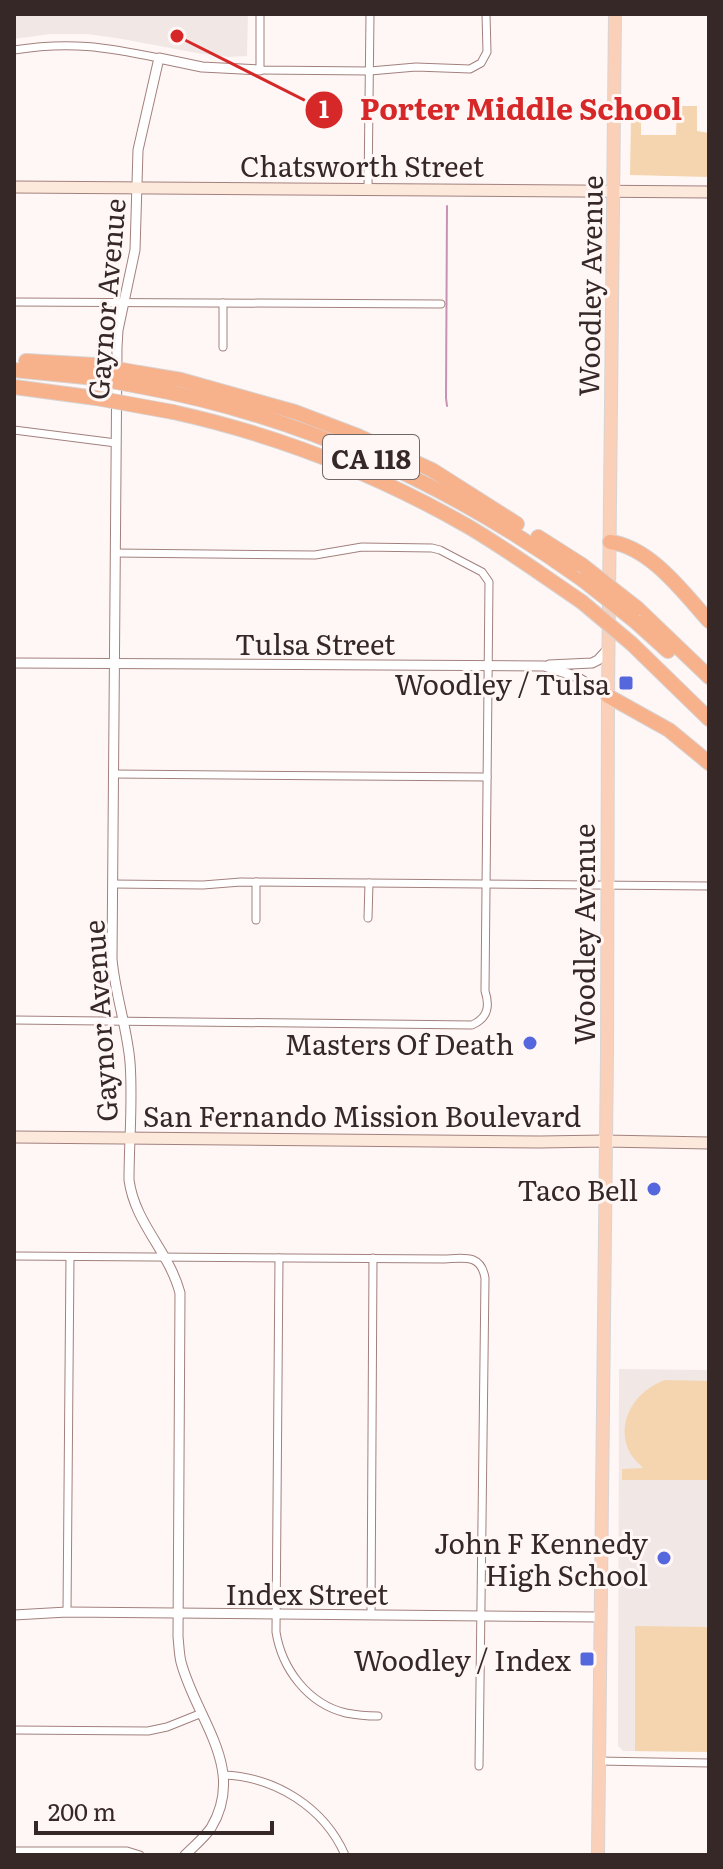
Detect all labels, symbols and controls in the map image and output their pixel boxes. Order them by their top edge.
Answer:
callout: Porter Middle School [304,83,698,137]
text: Porter Middle School [360,85,682,129]
text: 1 [319,90,329,125]
street label: Chatsworth Street [240,144,485,186]
street label: Woodley Avenue [566,175,612,397]
street label: Gaynor Avenue [75,196,135,402]
road number: CA 118 [323,435,419,479]
street label: Tulsa Street [235,622,396,664]
place label: Woodley / Tulsa [394,662,610,704]
marker: Woodley / Tulsa [617,674,635,692]
street label: Woodley Avenue [562,823,604,1045]
street label: Gaynor Avenue [71,919,127,1123]
place label: Masters Of Death [285,1022,514,1064]
marker: Masters Of Death [521,1034,539,1052]
street label: San Fernando Mission Boulevard [143,1094,581,1136]
place label: Taco Bell [517,1168,638,1210]
marker: Taco Bell [645,1180,663,1198]
place label: John F Kennedy High School [434,1521,649,1595]
marker: John F Kennedy High School [655,1549,673,1567]
street label: Index Street [226,1572,389,1614]
place label: Woodley / Index [353,1638,571,1680]
marker: Woodley / Index [578,1650,596,1668]
scale bar [36,1785,272,1835]
text: 200 m [48,1793,116,1828]

